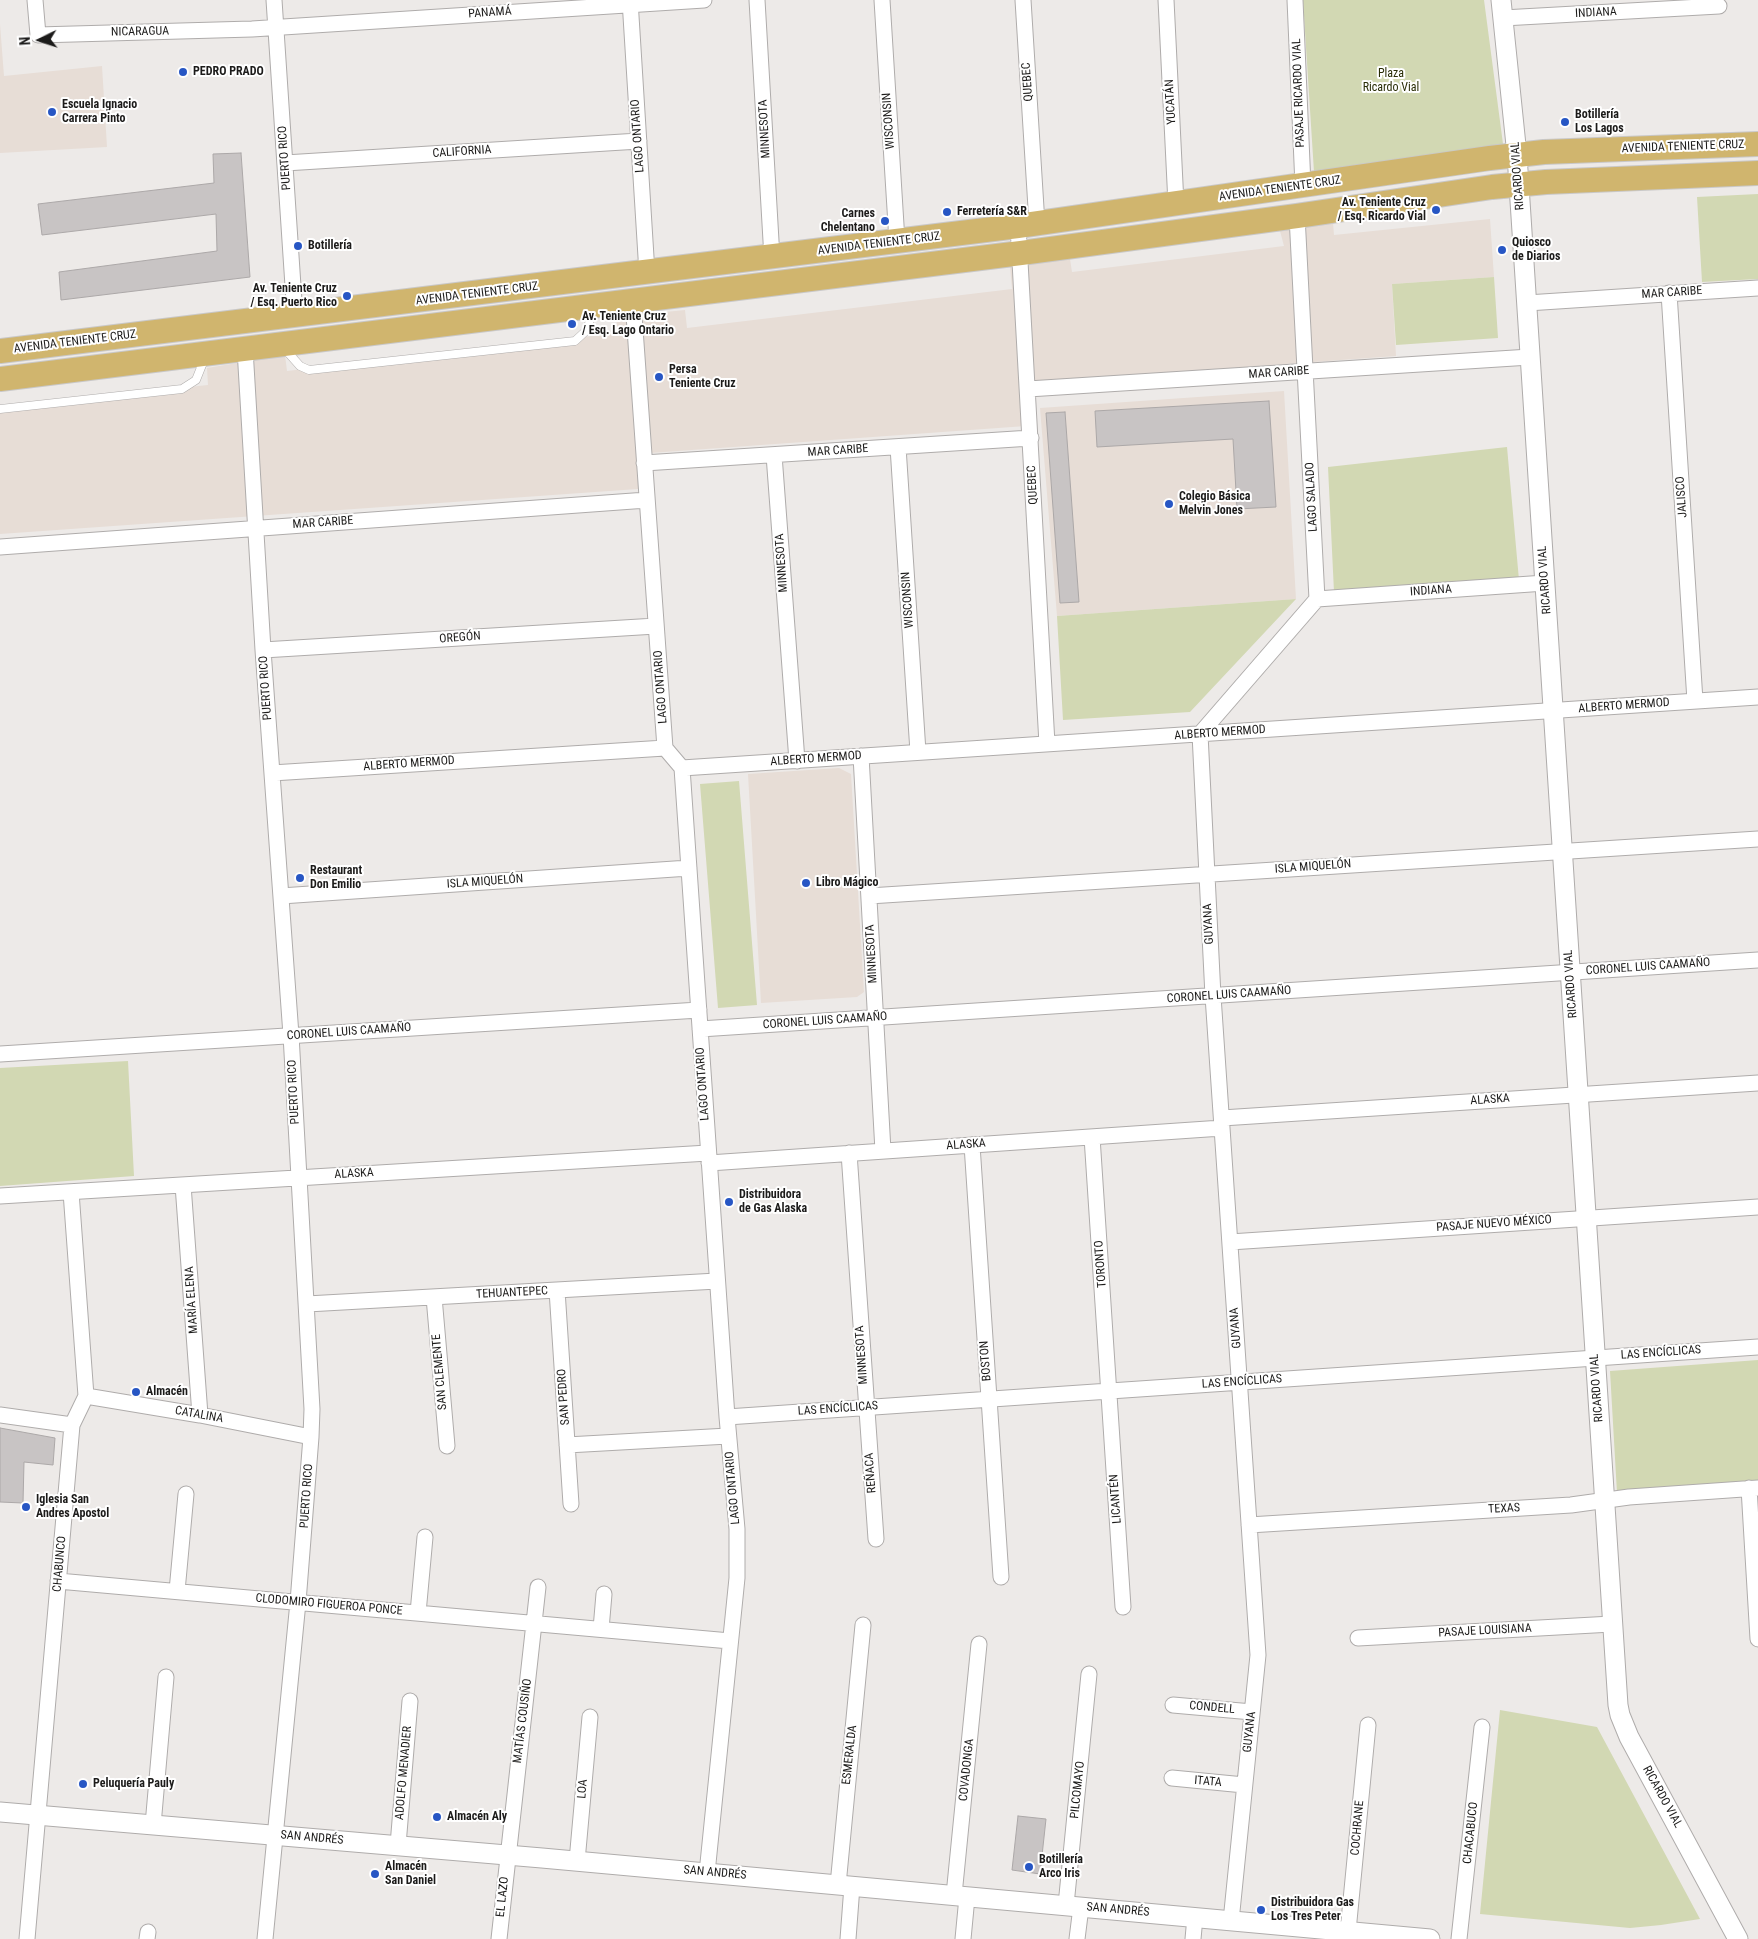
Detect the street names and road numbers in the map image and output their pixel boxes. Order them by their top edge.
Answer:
street label: PANAMÁ [468,4,512,22]
street label: INDIANA [1575,5,1617,21]
street label: NICARAGUA [111,24,169,40]
street label: PASAJE RICARDO VIAL [1290,38,1308,148]
street label: QUEBEC [1019,62,1037,102]
street label: YUCATÁN [1163,79,1179,125]
street label: WISCONSIN [880,92,898,150]
street label: LAGO ONTARIO [628,99,648,173]
street label: MINNESOTA [756,99,774,159]
street label: PUERTO RICO [276,125,294,191]
street label: AVENIDA TENIENTE CRUZ [1621,138,1745,156]
street label: RICARDO VIAL [1508,141,1528,211]
street label: CALIFORNIA [432,143,492,161]
street label: AVENIDA TENIENTE CRUZ [1218,173,1342,205]
street label: AVENIDA TENIENTE CRUZ [817,229,941,259]
street label: AVENIDA TENIENTE CRUZ [415,279,539,309]
street label: MAR CARIBE [1641,284,1703,302]
street label: AVENIDA TENIENTE CRUZ [13,327,137,357]
street label: MAR CARIBE [1248,364,1310,382]
street label: MAR CARIBE [807,442,869,460]
street label: LAGO SALADO [1303,462,1321,532]
street label: QUEBEC [1025,465,1041,505]
street label: JALISCO [1673,476,1691,518]
street label: MAR CARIBE [292,514,354,532]
street label: MINNESOTA [773,533,791,593]
street label: RICARDO VIAL [1535,545,1555,615]
street label: WISCONSIN [899,571,917,629]
street label: INDIANA [1410,582,1452,600]
street label: OREGÓN [439,629,481,647]
street label: LAGO ONTARIO [651,650,671,724]
street label: PUERTO RICO [257,655,275,721]
street label: ALBERTO MERMOD [1578,696,1670,716]
street label: ALBERTO MERMOD [1174,723,1266,743]
street label: ALBERTO MERMOD [770,749,862,769]
street label: ALBERTO MERMOD [363,754,455,774]
street label: ISLA MIQUELÓN [1274,857,1352,877]
street label: ISLA MIQUELÓN [446,872,524,892]
street label: GUYANA [1201,903,1217,945]
street label: MINNESOTA [863,924,881,984]
street label: RICARDO VIAL [1561,949,1581,1019]
street label: CORONEL LUIS CAAMAÑO [1585,955,1711,979]
street label: CORONEL LUIS CAAMAÑO [1166,983,1292,1007]
street label: CORONEL LUIS CAAMAÑO [762,1009,888,1033]
street label: CORONEL LUIS CAAMAÑO [286,1020,412,1044]
street label: LAGO ONTARIO [693,1047,713,1121]
street label: PUERTO RICO [285,1059,303,1125]
street label: ALASKA [1470,1091,1510,1109]
street label: ALASKA [946,1136,986,1154]
street label: ALASKA [334,1166,374,1182]
street label: PASAJE NUEVO MÉXICO [1436,1213,1552,1235]
street label: TORONTO [1092,1240,1110,1288]
street label: MARÍA ELENA [182,1266,202,1334]
street label: TEHUANTEPEC [476,1284,548,1302]
street label: GUYANA [1227,1307,1245,1349]
street label: MINNESOTA [853,1325,871,1385]
street label: SAN CLEMENTE [430,1333,450,1411]
street label: BOSTON [977,1340,995,1382]
street label: LAS ENCÍCLICAS [1620,1343,1702,1363]
street label: RICARDO VIAL [1587,1353,1607,1423]
street label: SAN PEDRO [555,1368,573,1426]
street label: LAS ENCÍCLICAS [1201,1372,1283,1392]
street label: LAS ENCÍCLICAS [797,1399,879,1419]
street label: CATALINA [174,1404,224,1426]
street label: LAGO ONTARIO [723,1451,743,1525]
street label: REÑACA [862,1452,880,1494]
street label: PUERTO RICO [298,1463,316,1529]
street label: LICANTÉN [1107,1474,1125,1524]
street label: TEXAS [1488,1501,1520,1517]
street label: CHABUNCO [50,1535,70,1593]
street label: CLODOMIRO FIGUEROA PONCE [255,1591,403,1619]
street label: PASAJE LOUISIANA [1438,1621,1532,1641]
street label: MATÍAS COUSIÑO [511,1678,535,1764]
street label: CONDELL [1189,1699,1235,1717]
street label: GUYANA [1241,1711,1259,1753]
street label: ESMERALDA [840,1724,860,1786]
street label: ADOLFO MENADIER [393,1726,415,1820]
street label: COVADONGA [957,1738,977,1802]
street label: PILCOMAYO [1068,1760,1088,1820]
street label: RICARDO VIAL [1639,1763,1685,1831]
street label: ITATA [1194,1774,1222,1790]
street label: LOA [575,1779,591,1799]
street label: COCHRANE [1348,1800,1368,1856]
street label: CHACABUCO [1461,1801,1481,1865]
street label: SAN ANDRÉS [280,1828,344,1848]
street label: SAN ANDRÉS [683,1863,747,1883]
street label: EL LAZO [494,1876,512,1918]
street label: SAN ANDRÉS [1086,1900,1150,1920]

